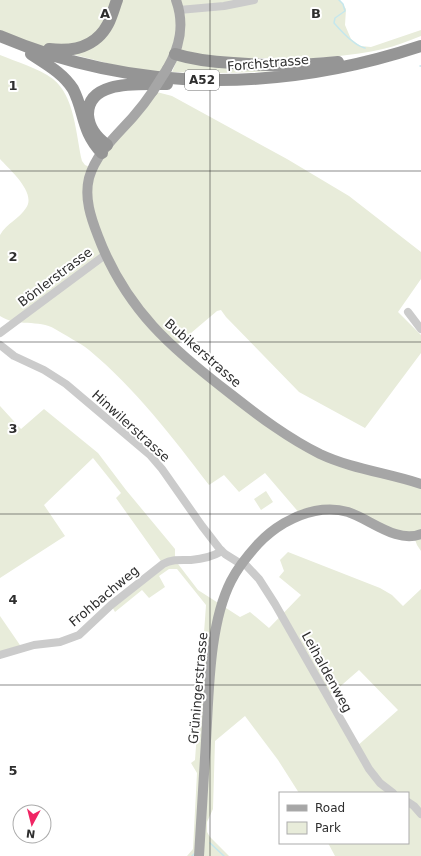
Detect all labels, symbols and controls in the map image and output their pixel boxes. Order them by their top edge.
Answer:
text: A [100,6,110,21]
text: B [311,6,321,21]
street label: Forchstrasse [226,52,310,74]
road number: A52 [185,70,219,90]
text: 1 [8,78,18,93]
street label: Bönlerstrasse [15,244,95,310]
text: 2 [8,249,18,264]
street label: Bubikerstrasse [162,316,244,390]
street label: Hinwilerstrasse [89,387,173,465]
text: 3 [8,421,18,436]
street label: Frohbachweg [66,563,142,629]
text: 4 [8,592,18,607]
street label: Leihaldenweg [299,629,355,715]
street label: Grüningerstrasse [186,632,210,744]
text: 5 [8,763,18,778]
legend [279,792,409,844]
text: Road [315,801,345,815]
north arrow [12,804,52,844]
text: Park [315,821,341,835]
text: N [25,826,36,840]

